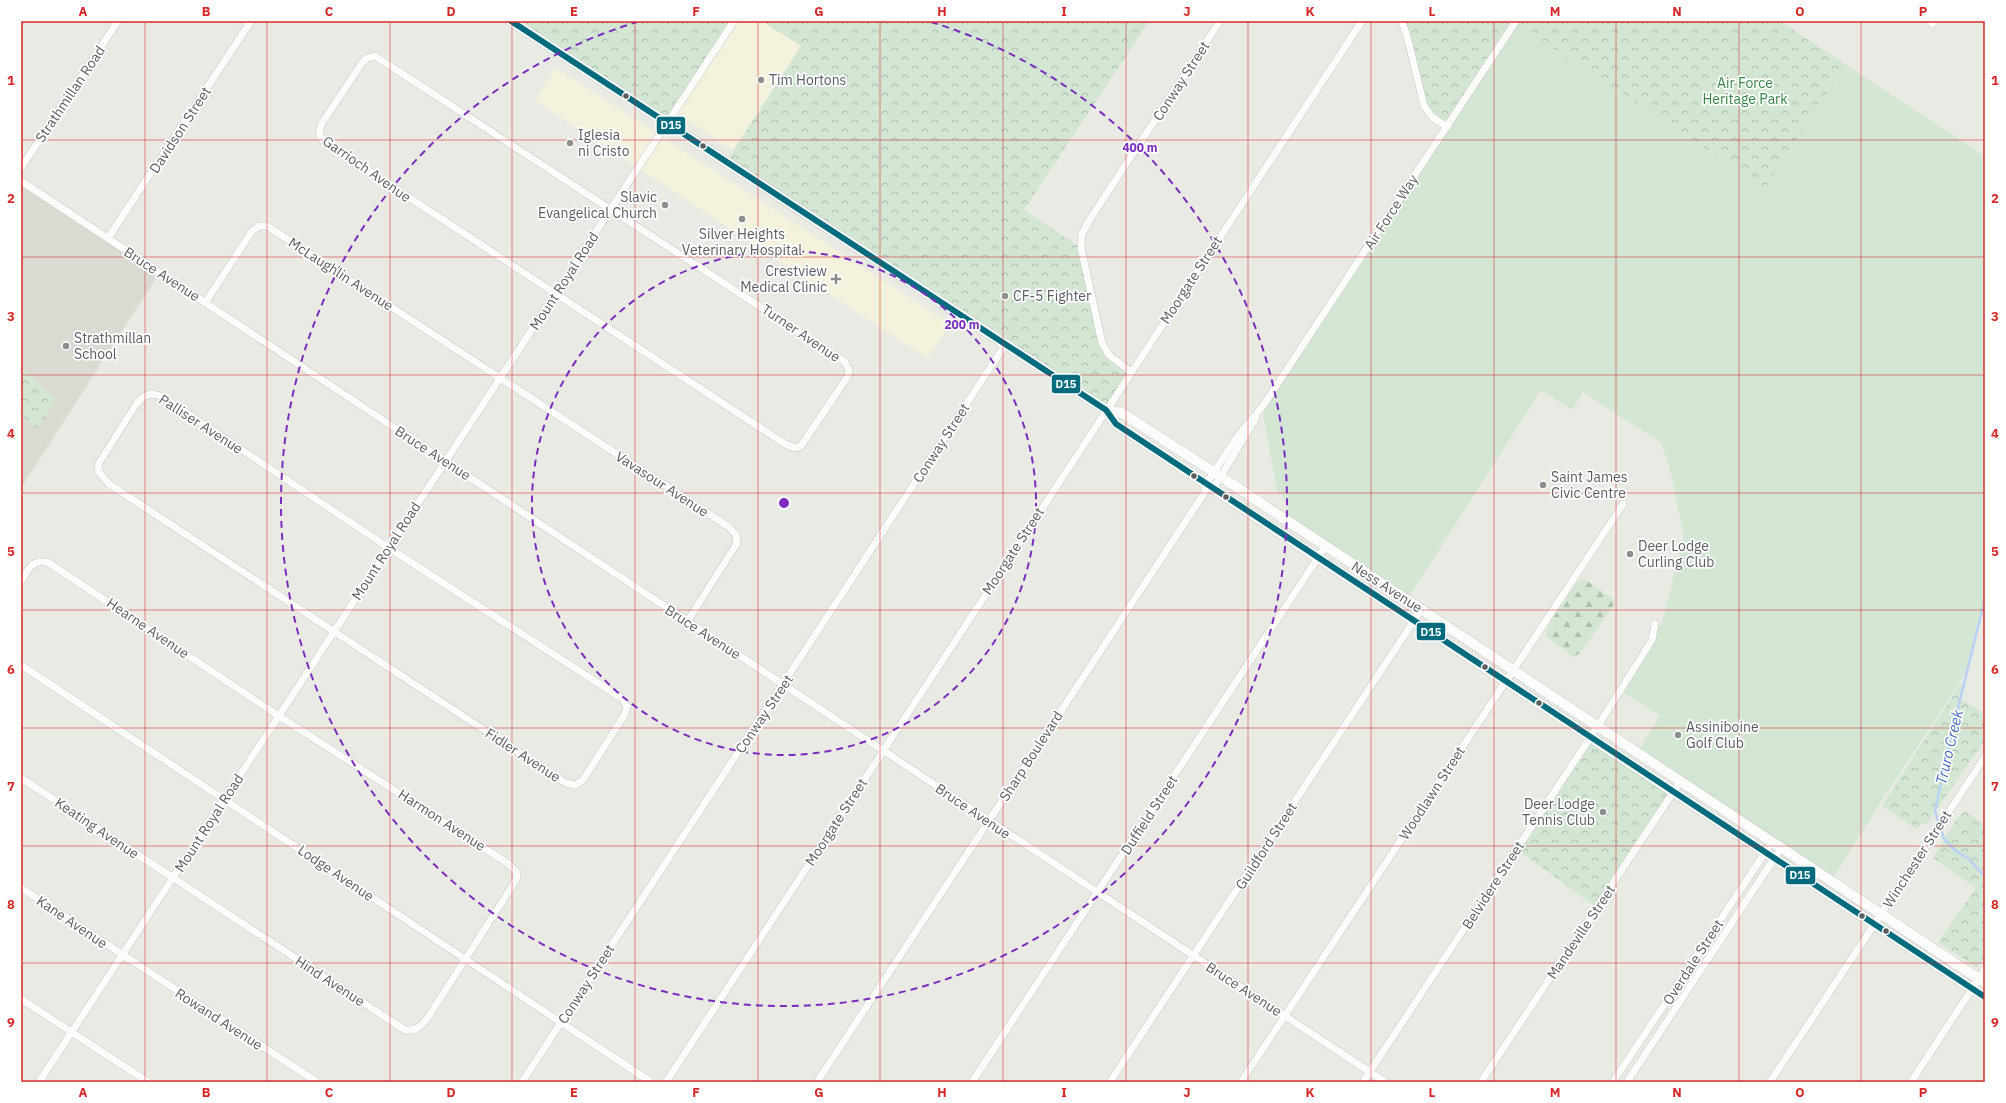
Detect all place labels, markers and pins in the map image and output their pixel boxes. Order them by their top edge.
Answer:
place label: Tim Hortons [769,71,847,89]
marker: Tim Hortons [756,75,766,85]
unlabelled marker [621,91,631,101]
place label: Iglesia ni Cristo [578,126,630,160]
marker: Iglesia ni Cristo [565,138,575,148]
unlabelled marker [698,141,708,151]
place label: Slavic Evangelical Church [538,188,657,222]
marker: Slavic Evangelical Church [660,200,670,210]
marker: Silver Heights Veterinary Hospital [737,214,747,224]
place label: Silver Heights Veterinary Hospital [682,225,802,259]
place label: Crestview Medical Clinic [740,262,827,296]
marker: Crestview Medical Clinic [830,273,842,285]
place label: CF-5 Fighter [1013,287,1091,305]
marker: CF-5 Fighter [1000,291,1010,301]
place label: Strathmillan School [74,329,151,363]
marker: Strathmillan School [61,341,71,351]
place label: Saint James Civic Centre [1551,468,1628,502]
unlabelled marker [1189,471,1199,481]
marker: Saint James Civic Centre [1538,480,1548,490]
unlabelled marker [1221,492,1231,502]
centre of rings [777,496,791,510]
place label: Deer Lodge Curling Club [1638,537,1714,571]
marker: Deer Lodge Curling Club [1625,549,1635,559]
unlabelled marker [1480,662,1490,672]
unlabelled marker [1534,698,1544,708]
place label: Assiniboine Golf Club [1686,718,1759,752]
marker: Assiniboine Golf Club [1673,730,1683,740]
place label: Deer Lodge Tennis Club [1522,795,1595,829]
marker: Deer Lodge Tennis Club [1598,807,1608,817]
unlabelled marker [1857,911,1867,921]
unlabelled marker [1881,926,1891,936]

